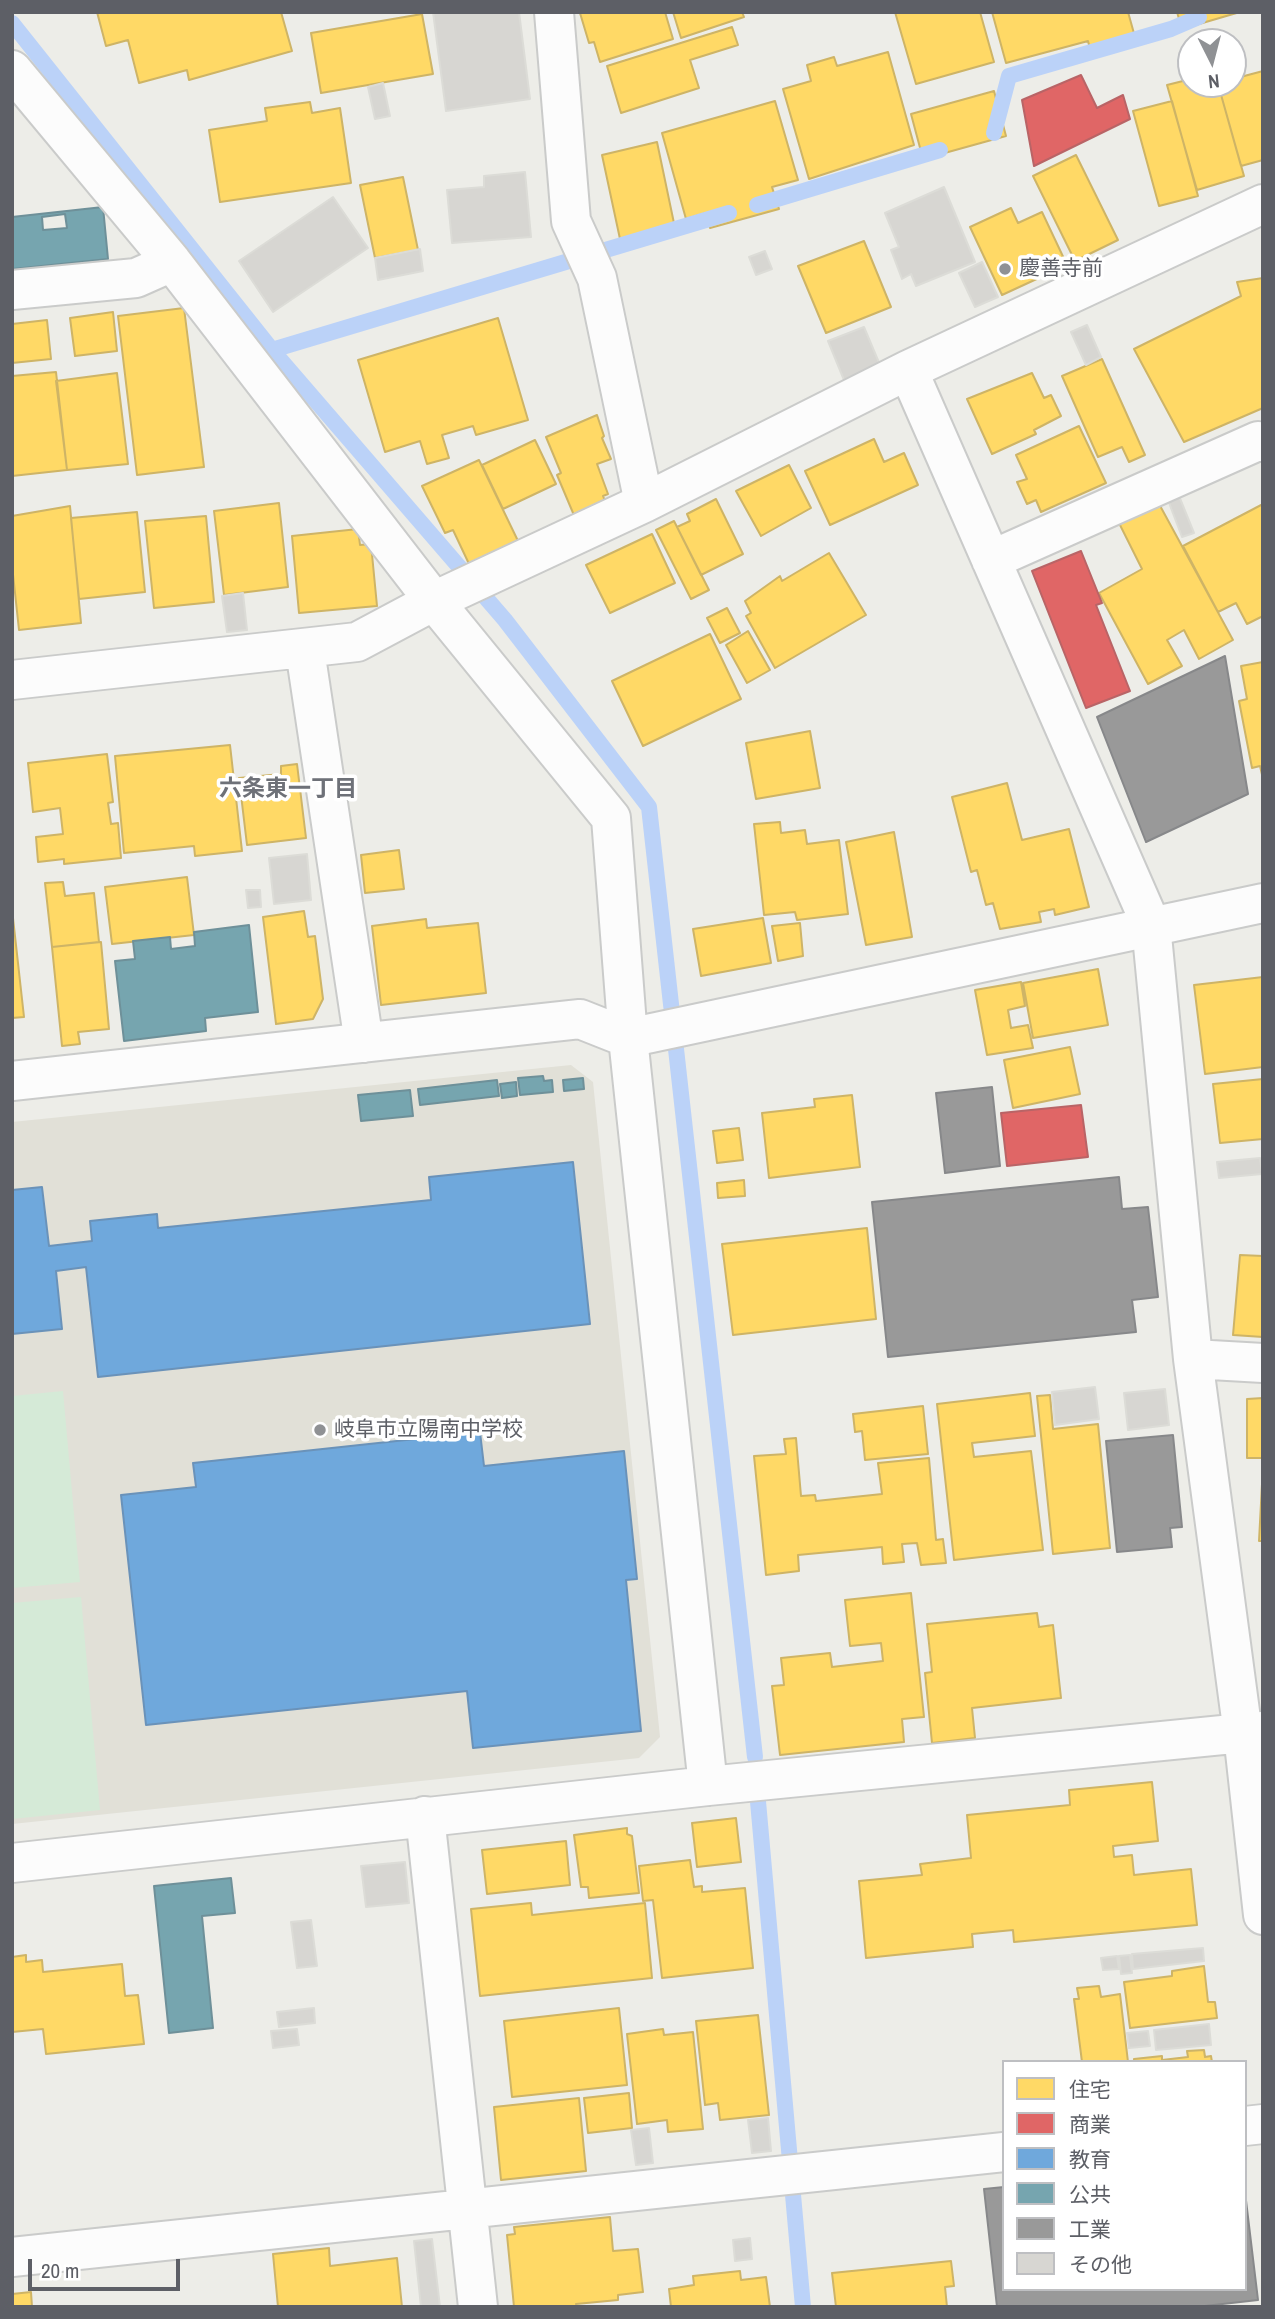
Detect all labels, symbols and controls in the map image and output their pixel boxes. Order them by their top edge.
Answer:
north arrow [1177,28,1247,98]
text: N [1207,68,1221,95]
place label: 慶善寺前 [1019,256,1103,282]
marker: 慶善寺前 [997,261,1013,277]
district label: 六条東一丁目 [219,776,357,804]
place label: 岐阜市立陽南中学校 [334,1417,523,1443]
marker: 岐阜市立陽南中学校 [312,1422,328,1438]
legend [1002,2060,1247,2291]
text: 住宅 [1069,2075,1111,2104]
text: 商業 [1069,2110,1111,2139]
text: 教育 [1069,2145,1111,2174]
text: 公共 [1069,2180,1111,2209]
text: 工業 [1069,2215,1111,2244]
scale bar [32,2246,184,2290]
text: その他 [1069,2250,1132,2279]
text: 20 m [41,2256,79,2285]

